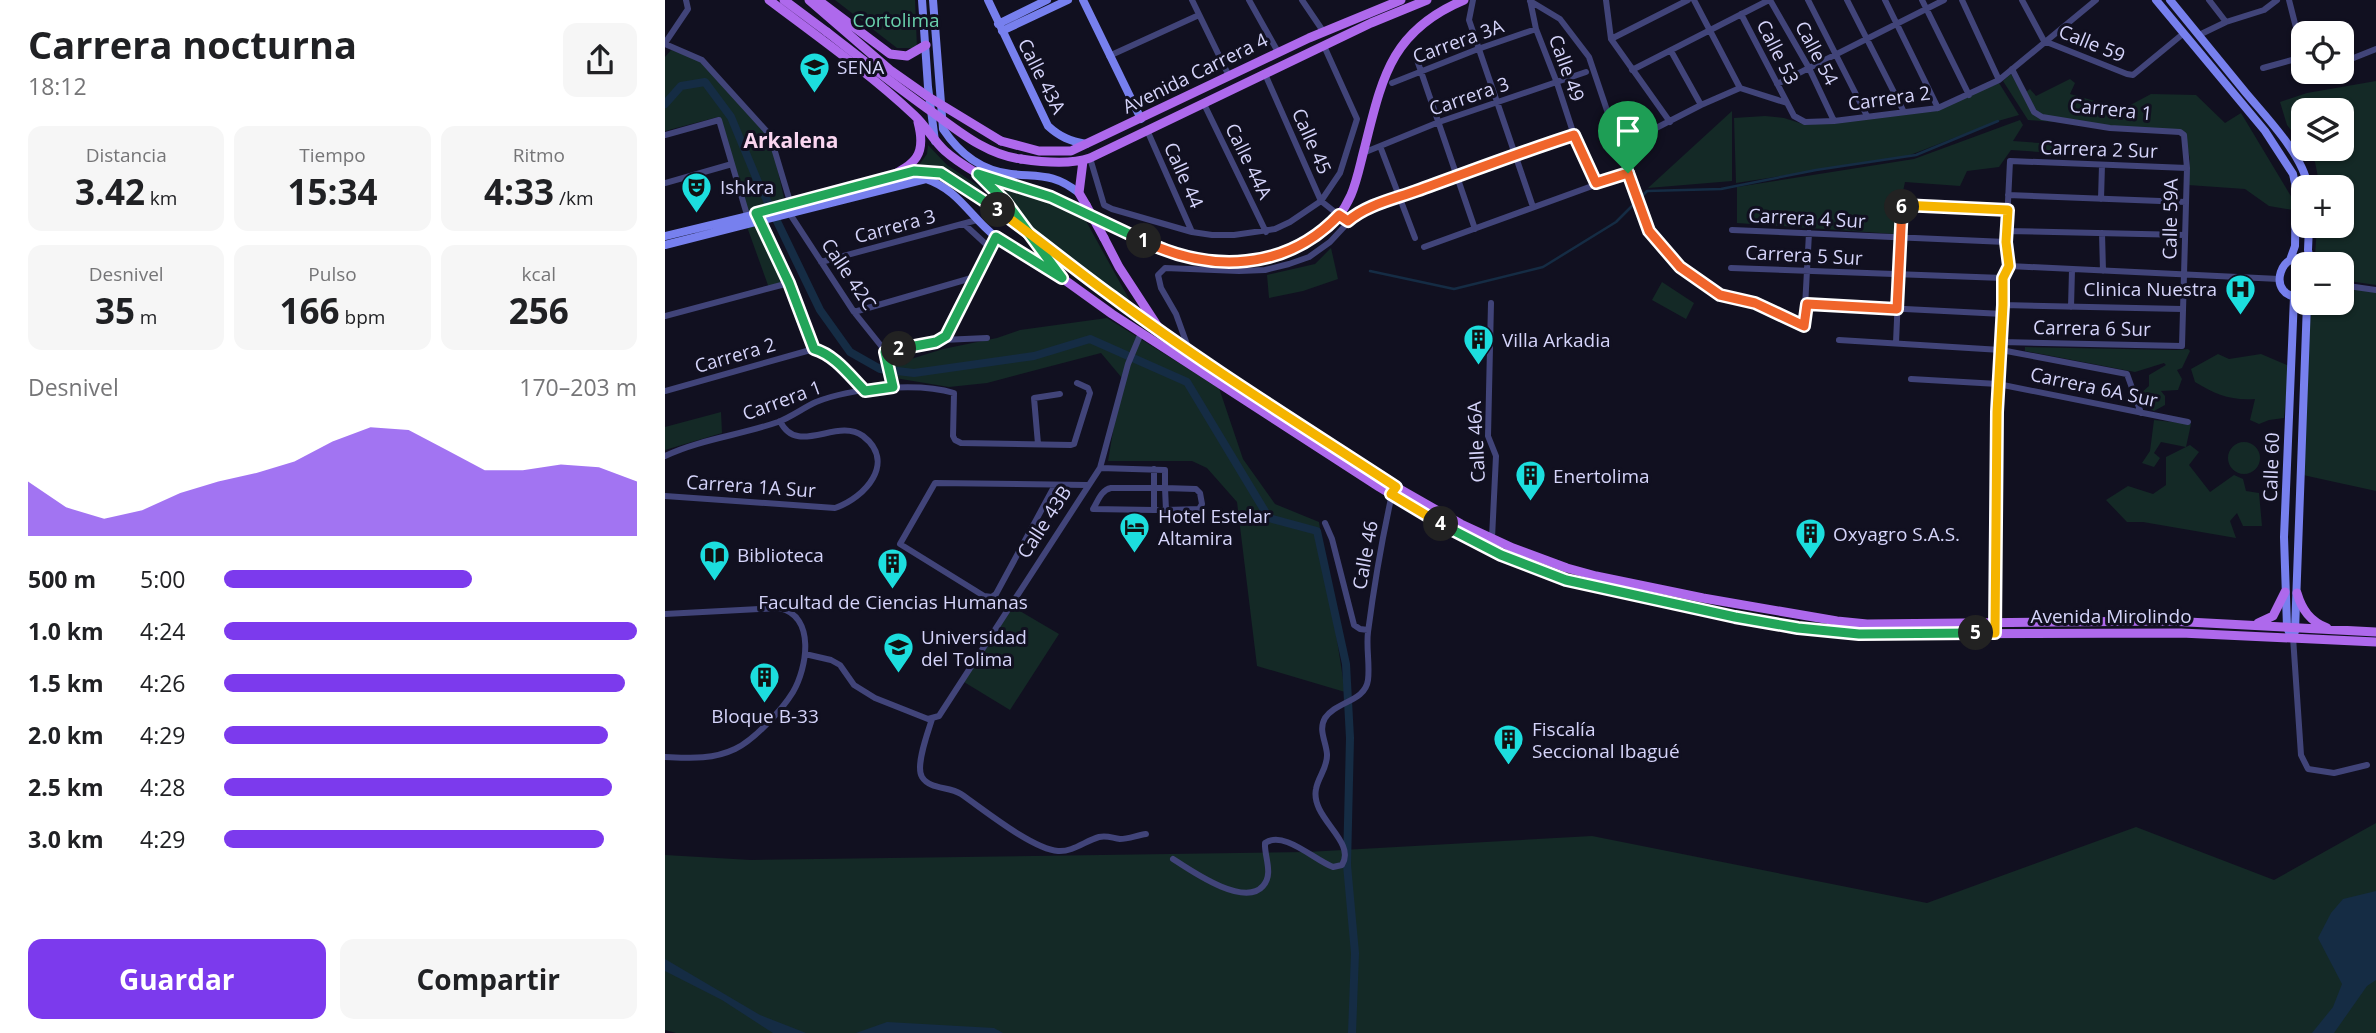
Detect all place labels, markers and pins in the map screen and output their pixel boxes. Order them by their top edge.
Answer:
school or university icon: SENA [797,50,831,94]
place label: SENA [837,54,884,80]
pin [1598,101,1658,173]
theatre icon: Ishkra [680,170,714,214]
place label: Ishkra [720,174,774,200]
pin: 6 [1885,190,1919,224]
pin: 3 [981,192,1015,228]
pin: 1 [1127,224,1161,258]
hospital icon: Clinica Nuestra [2223,272,2257,316]
place label: Clinica Nuestra [2084,276,2217,302]
building icon: Villa Arkadia [1462,323,1496,367]
place label: Villa Arkadia [1502,327,1611,353]
pin: 2 [881,332,917,366]
building icon: Enertolima [1513,459,1547,503]
place label: Enertolima [1553,463,1650,489]
place label: Hotel Estelar Altamira [1158,503,1271,551]
pin: 4 [1423,506,1459,542]
hotel icon: Hotel Estelar Altamira [1118,510,1152,554]
building icon: Oxyagro S.A.S. [1793,517,1827,561]
place label: Oxyagro S.A.S. [1833,521,1960,547]
library icon: Biblioteca [697,538,731,582]
place label: Biblioteca [737,542,824,568]
building icon: Facultad de Ciencias Humanas [876,546,910,590]
place label: Facultad de Ciencias Humanas [758,589,1028,615]
pin: 5 [1959,616,1993,650]
place label: Universidad del Tolima [921,624,1027,672]
school or university icon: Universidad del Tolima [881,631,915,675]
building icon: Bloque B-33 [748,660,782,704]
place label: Bloque B-33 [711,703,819,729]
place label: Fiscalía Seccional Ibagué [1532,716,1680,764]
building icon: Fiscalía Seccional Ibagué [1492,723,1526,767]

